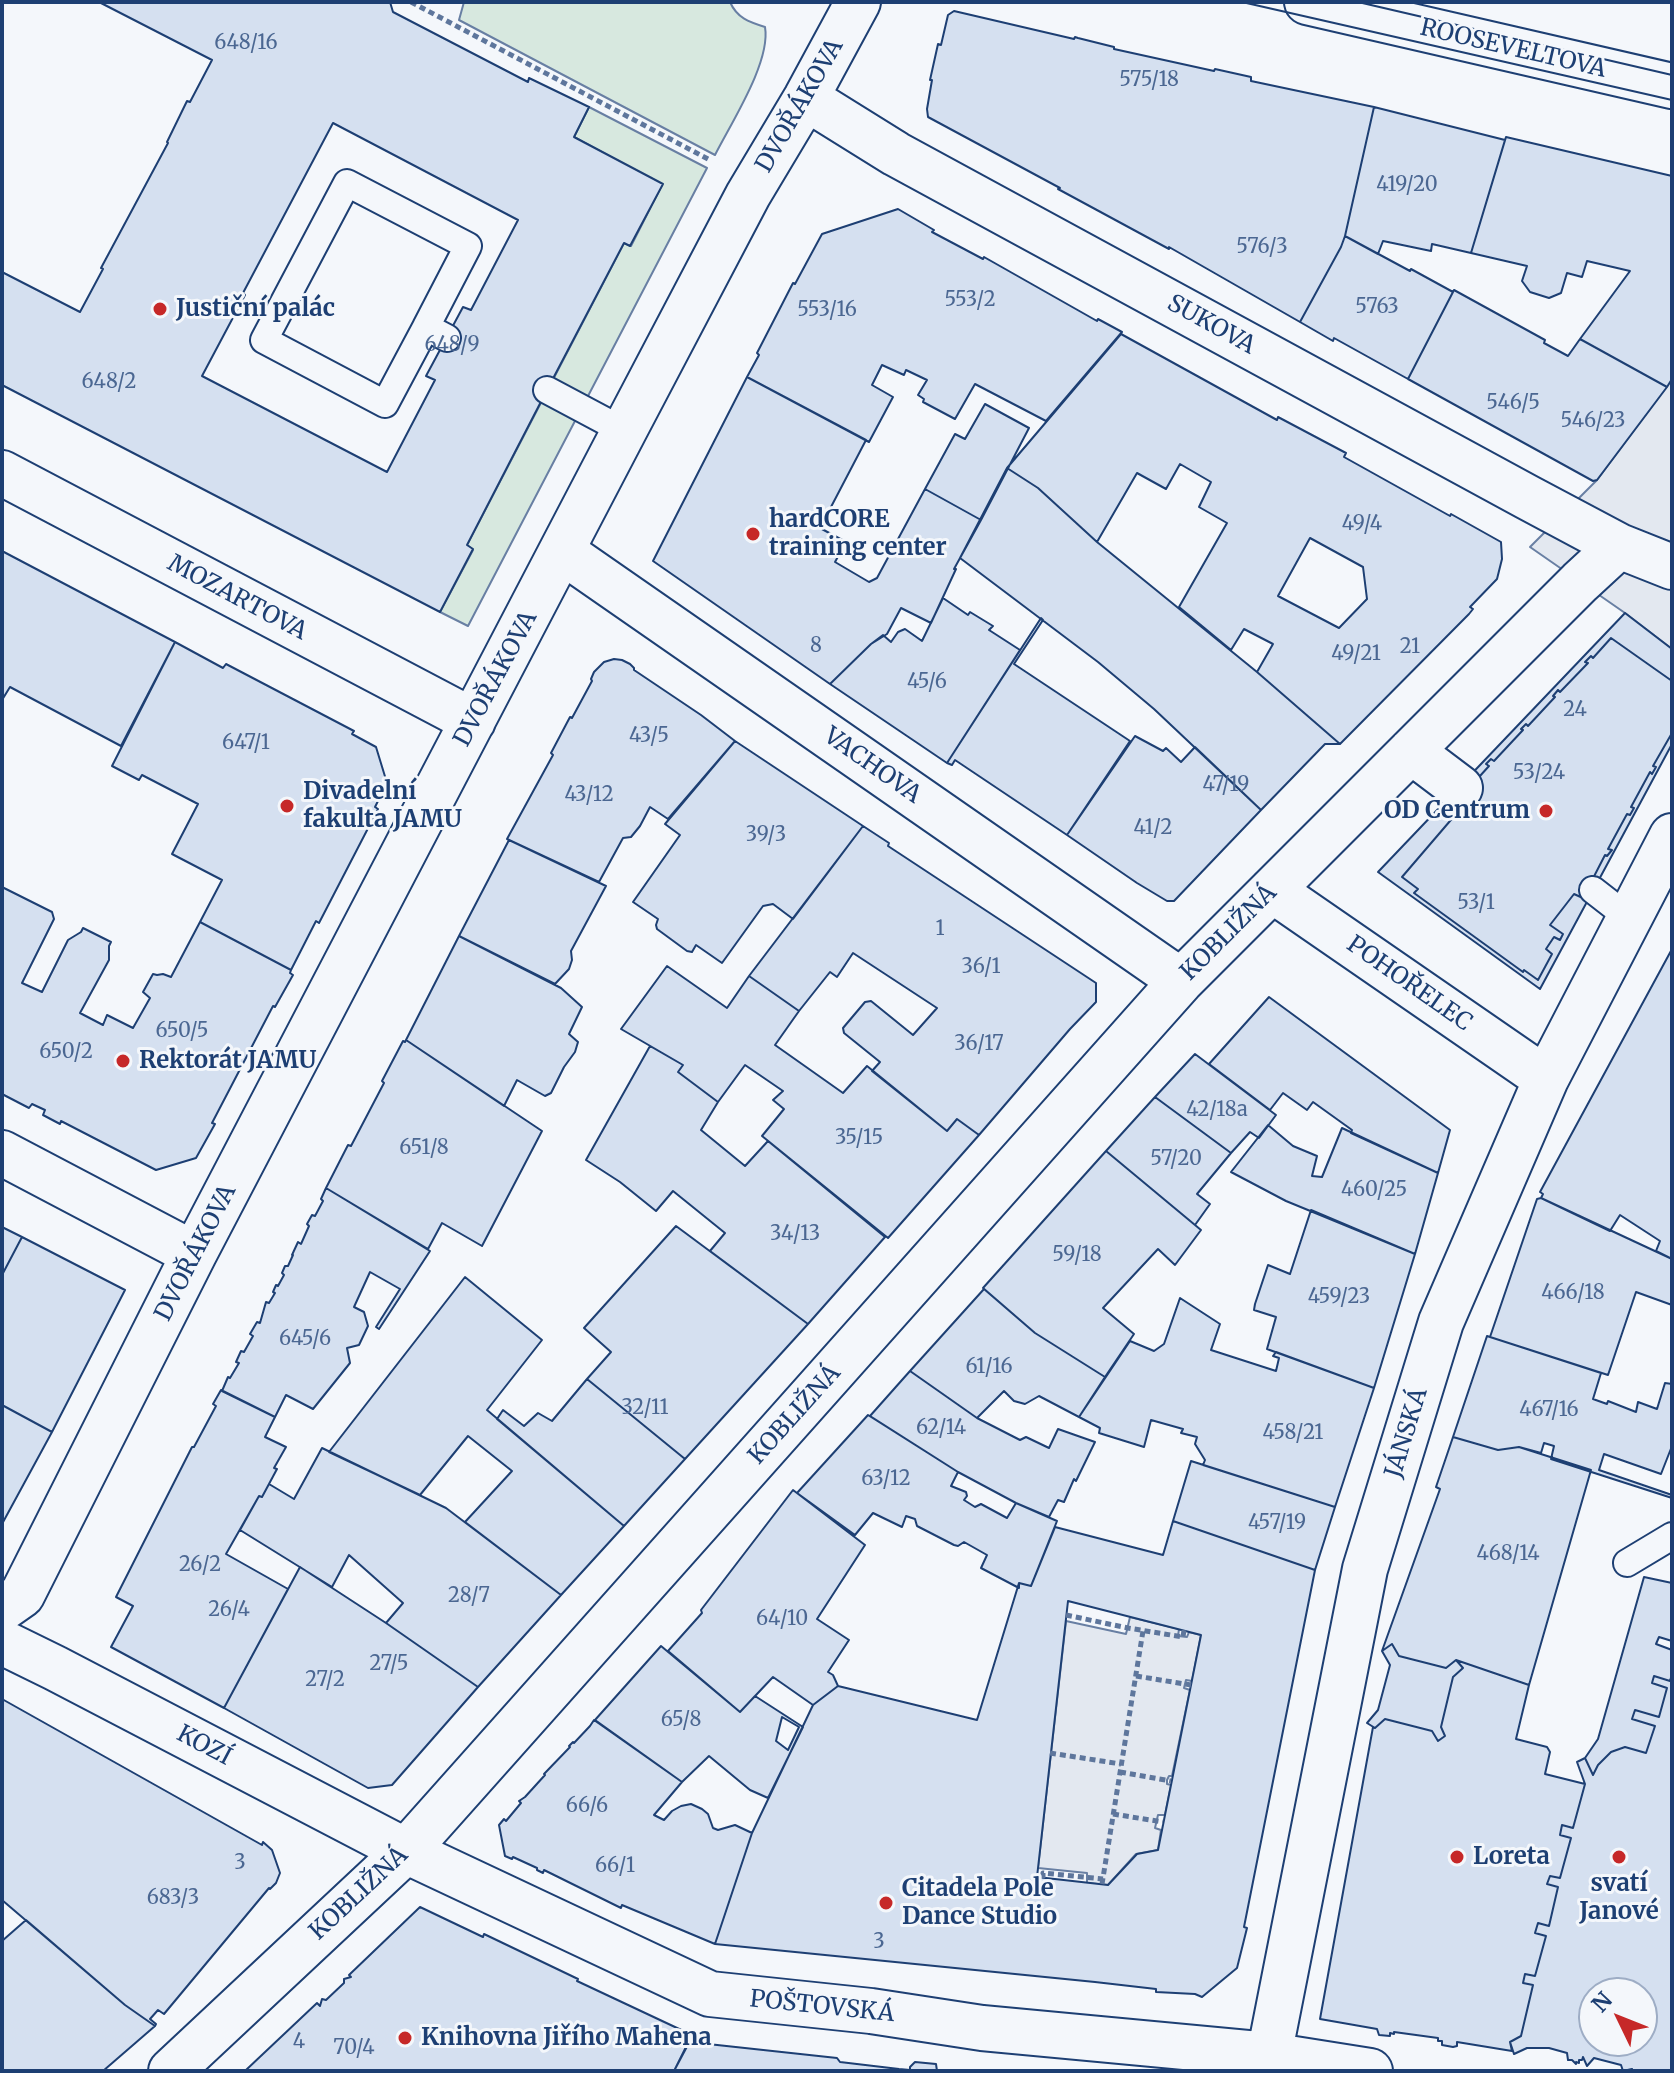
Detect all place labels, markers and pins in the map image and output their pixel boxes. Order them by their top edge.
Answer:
place label: Justiční palác [176,295,335,323]
marker: Justiční palác [151,300,169,318]
place label: hardCORE training center [769,506,947,562]
marker: hardCORE training center [744,525,762,543]
place label: Divadelní fakulta JAMU [303,778,462,834]
marker: Divadelní fakulta JAMU [278,797,296,815]
place label: OD Centrum [1384,797,1530,825]
marker: OD Centrum [1537,802,1555,820]
place label: Rektorát JAMU [139,1047,316,1075]
marker: Rektorát JAMU [114,1052,132,1070]
place label: Loreta [1473,1843,1550,1871]
marker: Loreta [1448,1848,1466,1866]
marker: svatí Janové [1610,1848,1628,1866]
place label: svatí Janové [1579,1870,1659,1926]
place label: Citadela Pole Dance Studio [902,1875,1057,1931]
marker: Citadela Pole Dance Studio [877,1894,895,1912]
place label: Knihovna Jiřího Mahena [421,2024,712,2052]
marker: Knihovna Jiřího Mahena [396,2029,414,2047]

